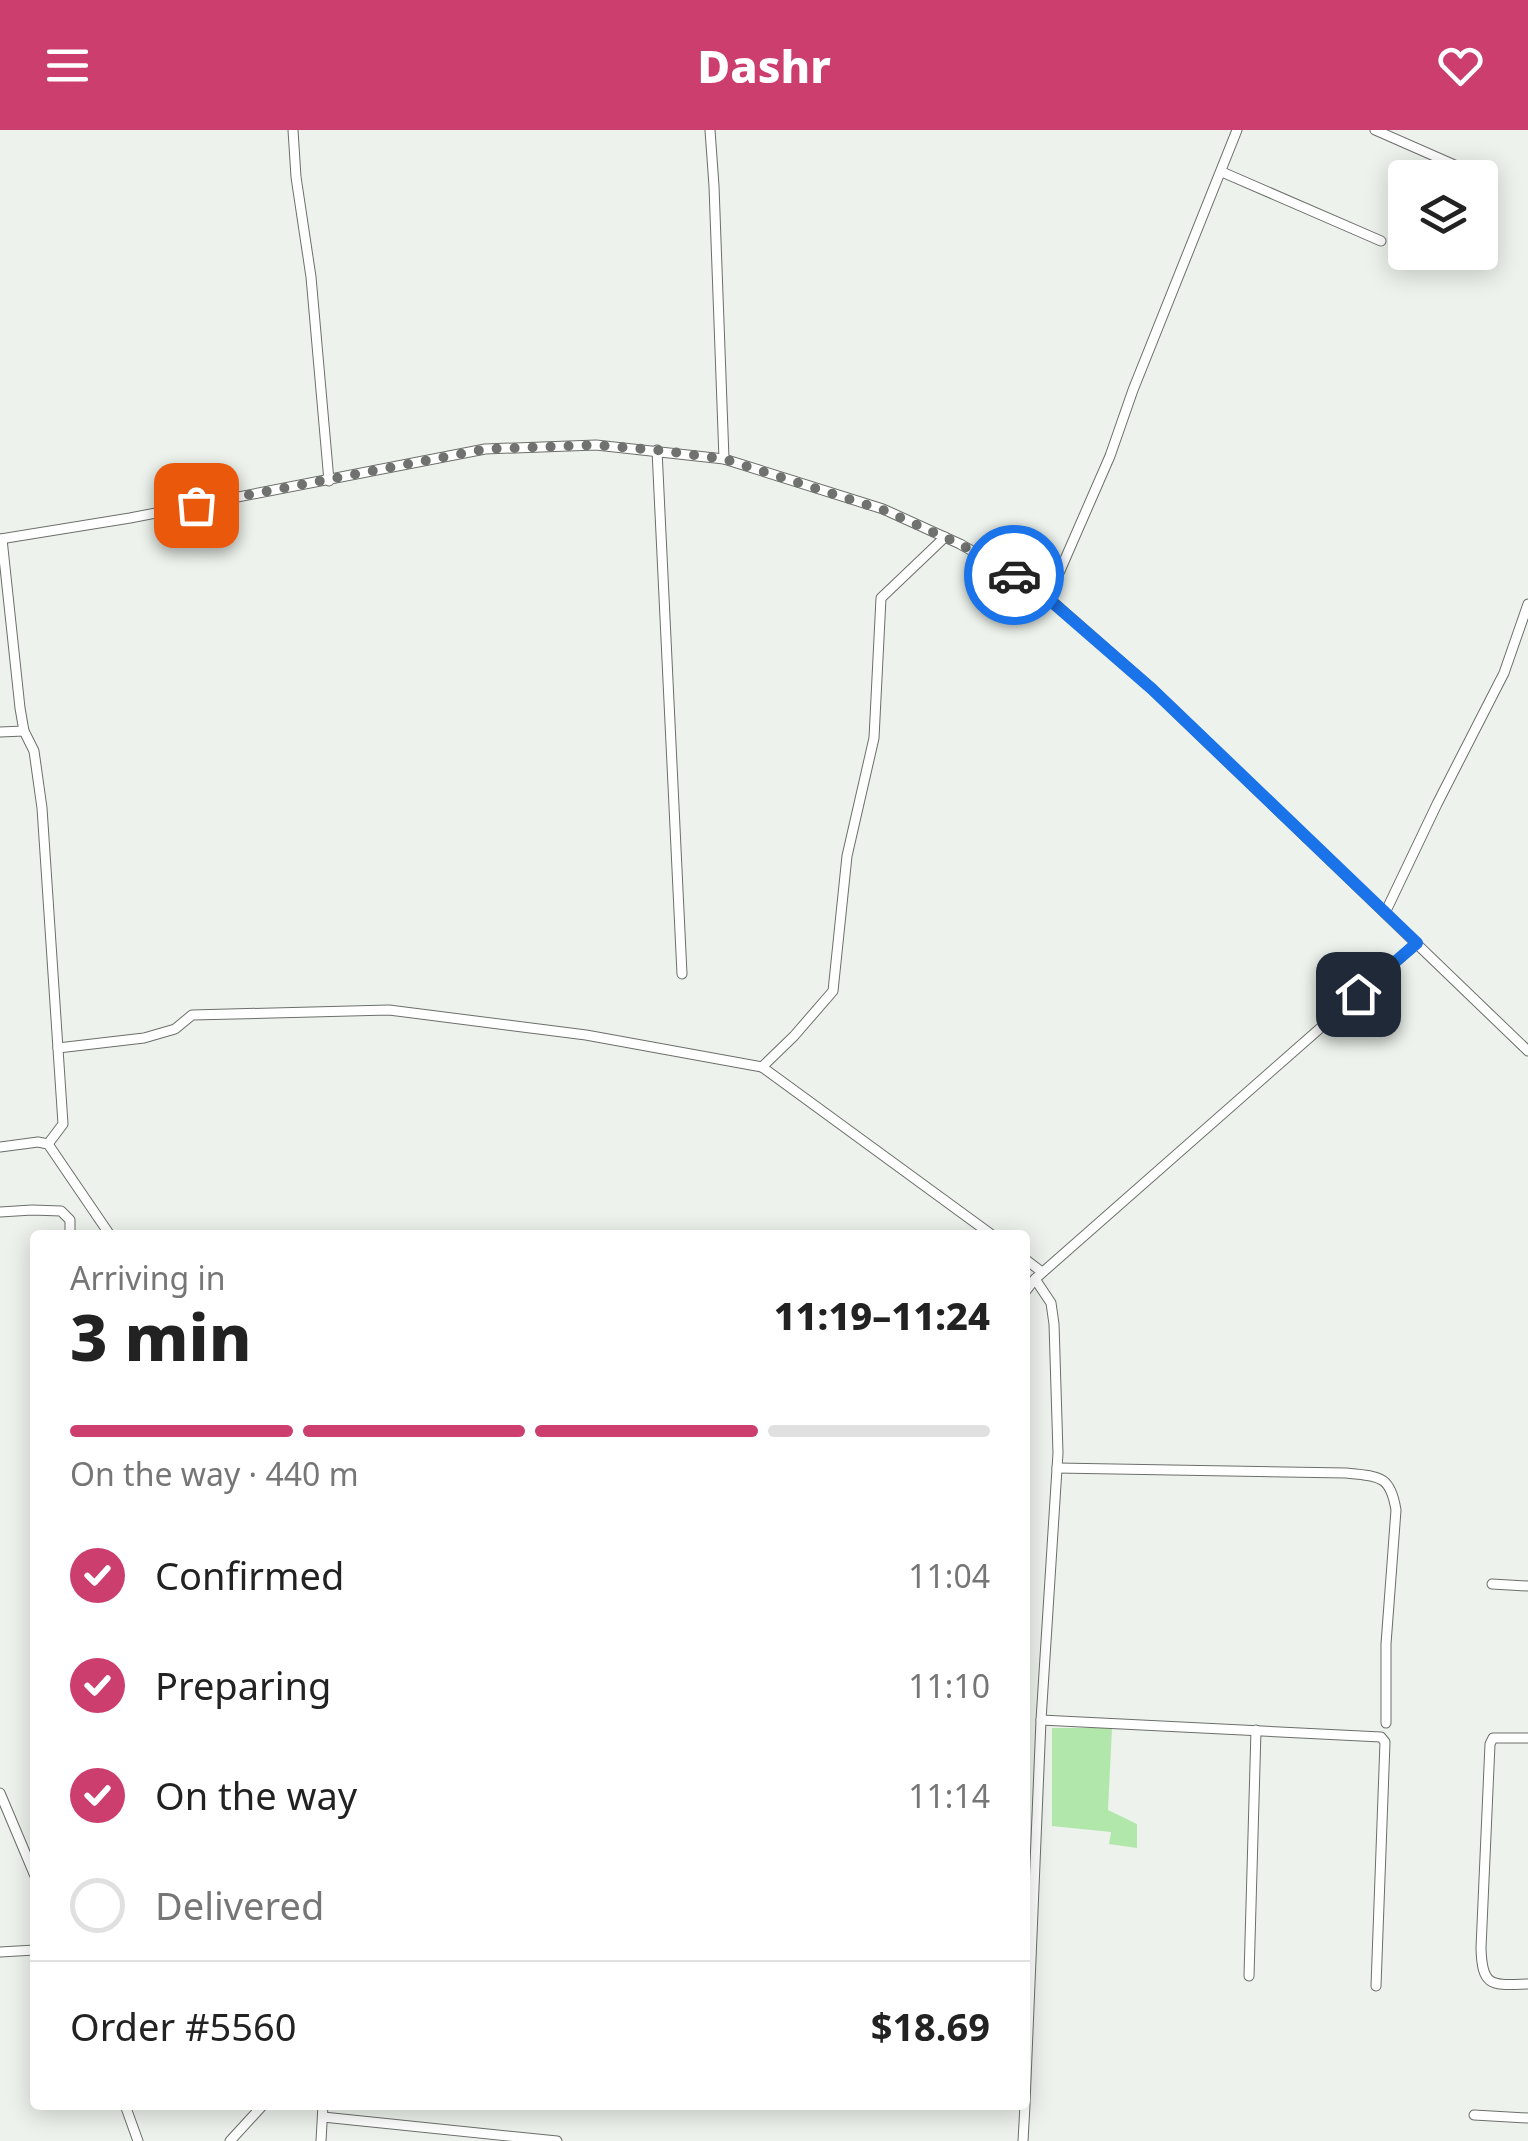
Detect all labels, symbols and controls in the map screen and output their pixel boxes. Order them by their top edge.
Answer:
text: Dashr [697,35,831,96]
icon: menu [40,38,95,93]
icon: heart [1433,38,1488,93]
map controls [1388,160,1498,270]
button: layers [1388,160,1498,270]
pin [154,463,239,548]
icon: bag [169,478,224,533]
courier [964,525,1064,625]
icon: car [987,548,1042,603]
pin [1316,952,1401,1037]
icon: home [1331,967,1386,1022]
text: Arriving in [70,1256,225,1299]
text: 11:19–11:24 [774,1289,990,1341]
text: 3 min [70,1292,252,1380]
text: On the way · 440 m [70,1452,359,1495]
icon: check [70,1548,125,1603]
text: Confirmed [155,1549,344,1601]
text: 11:04 [908,1554,990,1597]
icon: check [70,1658,125,1713]
text: Preparing [155,1659,331,1711]
text: 11:10 [908,1664,990,1707]
icon: check [70,1768,125,1823]
text: On the way [155,1769,357,1821]
text: 11:14 [908,1774,990,1817]
text: Delivered [155,1879,324,1931]
text: Order #5560 [70,2000,296,2052]
text: $18.69 [871,2000,990,2052]

